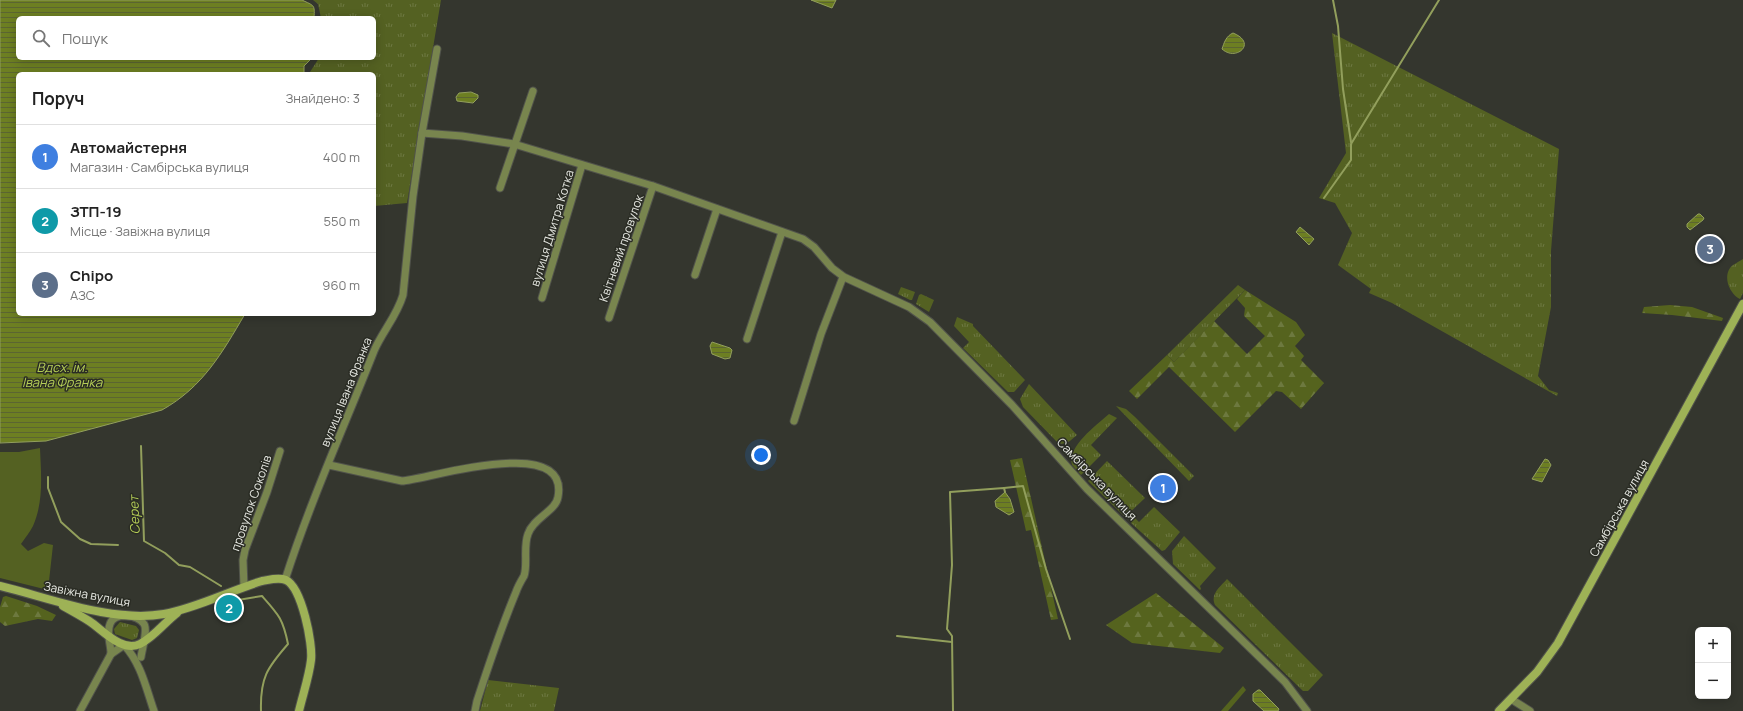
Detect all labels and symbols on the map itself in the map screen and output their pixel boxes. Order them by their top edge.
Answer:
street label: вулиця Дмитра Котка [526,168,578,288]
street label: Квітневий провулок [595,191,648,304]
pin: 3 [1697,234,1723,264]
street label: вулиця Івана Франка [316,335,376,449]
water label: Вдсх. ім. Івана Франка [22,358,103,391]
street label: Самбірська вулиця [1053,434,1141,524]
your location [751,445,771,465]
street label: провулок Соколів [227,452,276,553]
street label: Самбірська вулиця [1585,456,1653,560]
pin: 1 [1150,473,1176,503]
water label: Серет [124,493,144,535]
street label: Завіжна вулиця [42,577,132,611]
pin: 2 [216,593,242,623]

